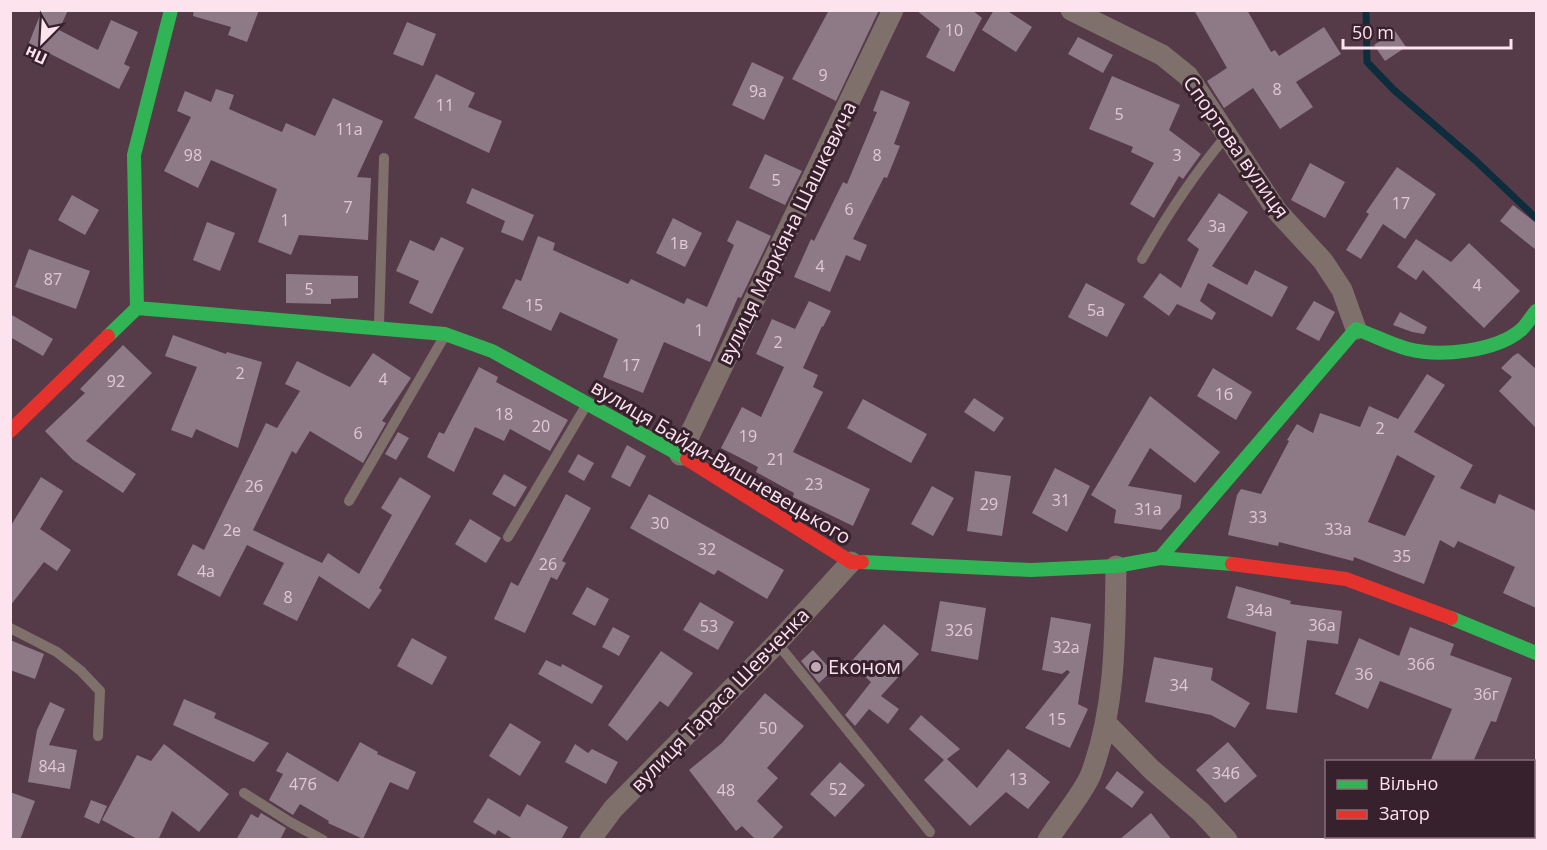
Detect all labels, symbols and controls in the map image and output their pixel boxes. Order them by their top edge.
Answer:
north arrow [12,12,72,72]
scale bar [1343,12,1511,50]
house number: 10 [945,19,963,41]
text: 50 m [1352,20,1394,44]
text: Пн [21,41,51,70]
house number: 9 [818,64,828,86]
street label: Спортова вулиця [1177,70,1296,223]
house number: 8 [1272,78,1282,100]
house number: 9а [749,80,767,102]
house number: 11 [436,94,454,116]
street label: вулиця Маркіяна Шашкевича [711,97,862,369]
house number: 5 [1114,103,1124,125]
house number: 11а [335,118,363,140]
house number: 98 [184,144,202,166]
house number: 8 [872,144,882,166]
house number: 3 [1172,144,1182,166]
house number: 5 [771,169,781,191]
house number: 17 [1392,192,1410,214]
house number: 7 [343,196,353,218]
house number: 6 [844,198,854,220]
house number: 1 [280,209,290,231]
house number: 3а [1208,215,1226,237]
house number: 1в [670,232,688,254]
house number: 4 [815,255,825,277]
house number: 87 [44,268,62,290]
house number: 4 [1472,274,1482,296]
house number: 5 [304,278,314,300]
house number: 15 [525,294,543,316]
house number: 5а [1087,299,1105,321]
house number: 1 [694,319,704,341]
house number: 2 [773,331,783,353]
house number: 17 [622,354,640,376]
house number: 2 [235,362,245,384]
house number: 4 [378,368,388,390]
house number: 92 [107,370,125,392]
street label: вулиця Байди-Вишневецького [586,373,856,550]
house number: 1б [1215,383,1233,405]
house number: 18 [495,403,513,425]
house number: 20 [532,415,550,437]
house number: 2 [1375,417,1385,439]
house number: 6 [353,422,363,444]
house number: 19 [739,425,757,447]
house number: 21 [767,448,785,470]
house number: 23 [805,473,823,495]
house number: 2б [245,475,263,497]
house number: 31 [1052,489,1070,511]
house number: 29 [980,493,998,515]
house number: 31а [1134,498,1162,520]
house number: 33 [1249,506,1267,528]
house number: 30 [651,512,669,534]
house number: 33а [1324,518,1352,540]
house number: 2е [223,519,241,541]
house number: 32 [698,538,716,560]
house number: 35 [1393,545,1411,567]
house number: 26 [539,553,557,575]
house number: 4а [197,560,215,582]
house number: 8 [283,586,293,608]
house number: 34а [1245,599,1273,621]
street label: вулиця Тараса Шевченка [624,602,815,798]
house number: 36а [1308,614,1336,636]
house number: 53 [700,615,718,637]
house number: 32б [945,619,973,641]
house number: 32а [1052,636,1080,658]
place label: Економ [828,653,901,680]
house number: 36б [1407,653,1435,675]
marker: Економ [809,660,823,674]
house number: 36 [1355,663,1373,685]
house number: 34 [1170,674,1188,696]
house number: 36г [1473,683,1499,705]
house number: 15 [1048,708,1066,730]
house number: 50 [759,717,777,739]
house number: 84а [38,755,66,777]
legend [1325,760,1535,838]
house number: 34б [1212,762,1240,784]
house number: 13 [1009,768,1027,790]
text: Вільно [1379,771,1438,795]
house number: 47б [289,773,317,795]
house number: 52 [829,778,847,800]
house number: 48 [717,779,735,801]
text: Затор [1379,801,1430,825]

